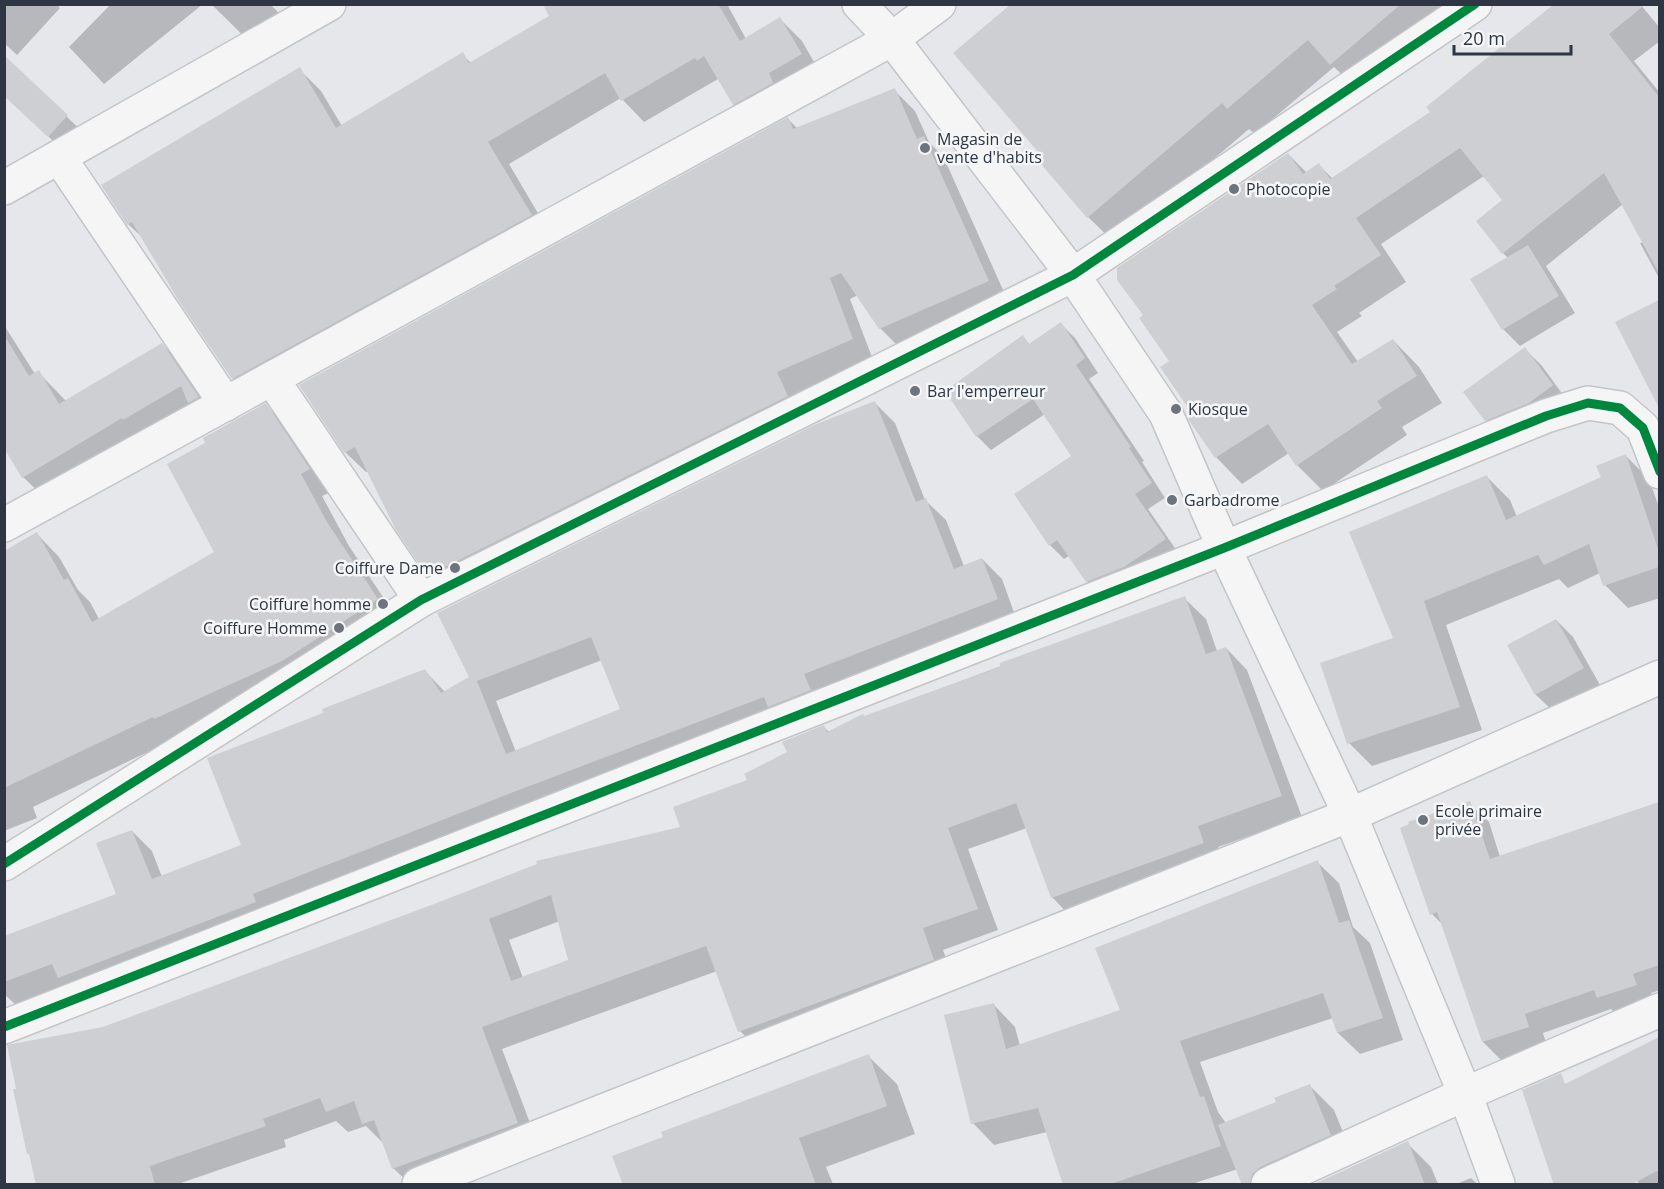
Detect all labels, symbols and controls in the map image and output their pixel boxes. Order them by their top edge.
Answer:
scale bar [1454,18,1571,56]
text: 20 m [1463,26,1505,50]
place label: Magasin de vente d'habits [937,128,1042,168]
marker: Magasin de vente d'habits [918,141,932,155]
place label: Photocopie [1246,178,1331,200]
marker: Photocopie [1227,182,1241,196]
place label: Bar l'emperreur [927,380,1046,402]
marker: Bar l'emperreur [908,384,922,398]
place label: Kiosque [1188,398,1248,420]
marker: Kiosque [1169,402,1183,416]
place label: Garbadrome [1184,489,1280,511]
marker: Garbadrome [1165,493,1179,507]
place label: Coiffure Dame [335,557,443,579]
marker: Coiffure Dame [448,561,462,575]
place label: Coiffure homme [249,593,371,615]
marker: Coiffure homme [376,597,390,611]
place label: Coiffure Homme [203,617,327,639]
marker: Coiffure Homme [332,621,346,635]
place label: Ecole primaire privée [1435,800,1542,840]
marker: Ecole primaire privée [1416,813,1430,827]

